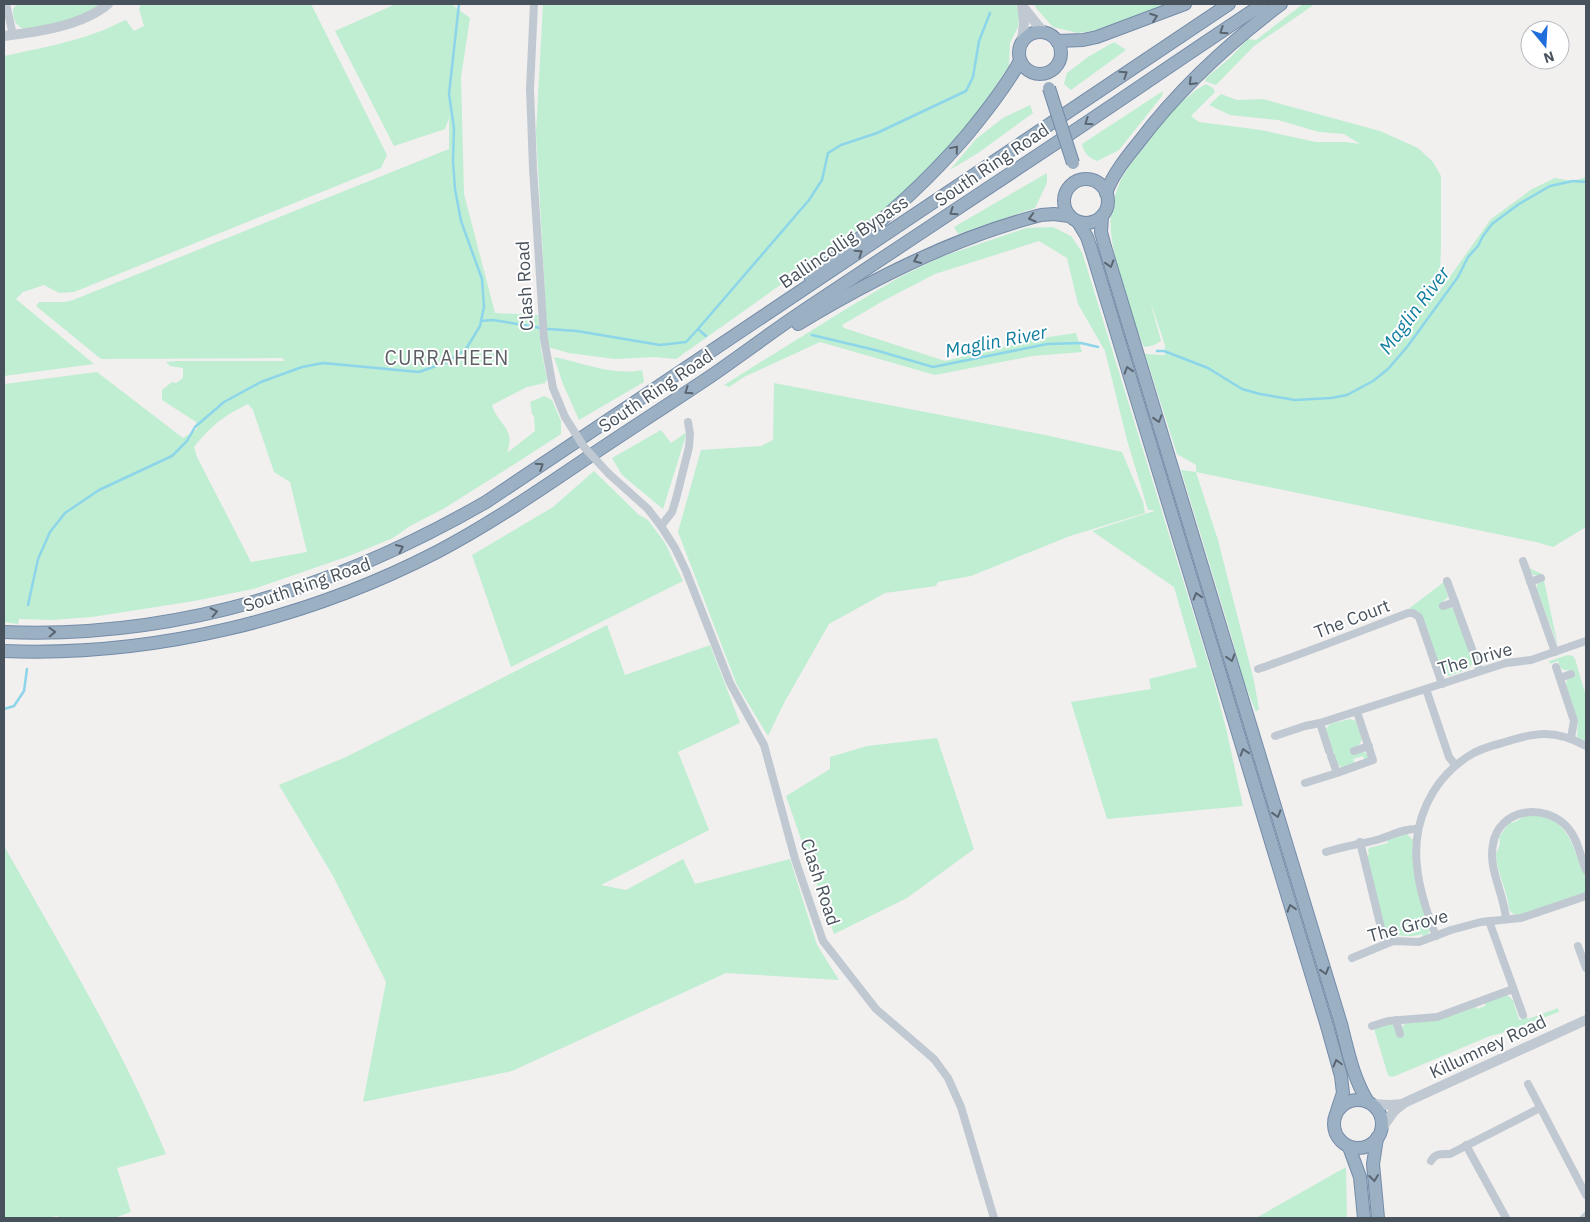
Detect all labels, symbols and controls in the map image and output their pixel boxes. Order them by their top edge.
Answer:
one-way arrow [1149,13,1158,23]
north arrow [1520,20,1570,70]
one-way arrow [1219,24,1228,34]
text: N [1541,47,1557,67]
one-way arrow [1119,71,1128,80]
one-way arrow [1189,76,1198,85]
one-way arrow [1084,116,1094,125]
street label: South Ring Road [930,118,1053,211]
one-way arrow [949,146,958,155]
street label: Ballincollig Bypass [775,190,913,293]
one-way arrow [949,206,959,215]
one-way arrow [1028,212,1036,222]
street label: Clash Road [511,240,538,332]
one-way arrow [853,250,863,259]
one-way arrow [913,254,922,264]
one-way arrow [1105,259,1115,267]
water label: Maglin River [1373,261,1455,359]
water label: Maglin River [943,319,1050,363]
district label: CURRAHEEN [385,344,510,371]
street label: South Ring Road [594,344,717,437]
one-way arrow [1124,366,1134,374]
one-way arrow [684,385,694,394]
one-way arrow [1152,415,1162,423]
one-way arrow [535,463,544,473]
one-way arrow [395,544,404,555]
street label: South Ring Road [240,552,373,617]
one-way arrow [1193,593,1203,601]
street label: The Court [1311,594,1393,643]
one-way arrow [209,607,218,618]
one-way arrow [49,626,57,637]
street label: The Drive [1435,637,1515,680]
one-way arrow [1225,654,1235,662]
one-way arrow [1240,748,1250,757]
one-way arrow [1272,809,1282,818]
street label: Clash Road [796,835,845,928]
one-way arrow [1286,904,1296,912]
street label: The Grove [1365,904,1451,947]
one-way arrow [1320,967,1330,975]
street label: Killumney Road [1426,1009,1550,1084]
one-way arrow [1332,1059,1343,1068]
one-way arrow [1368,1174,1379,1182]

